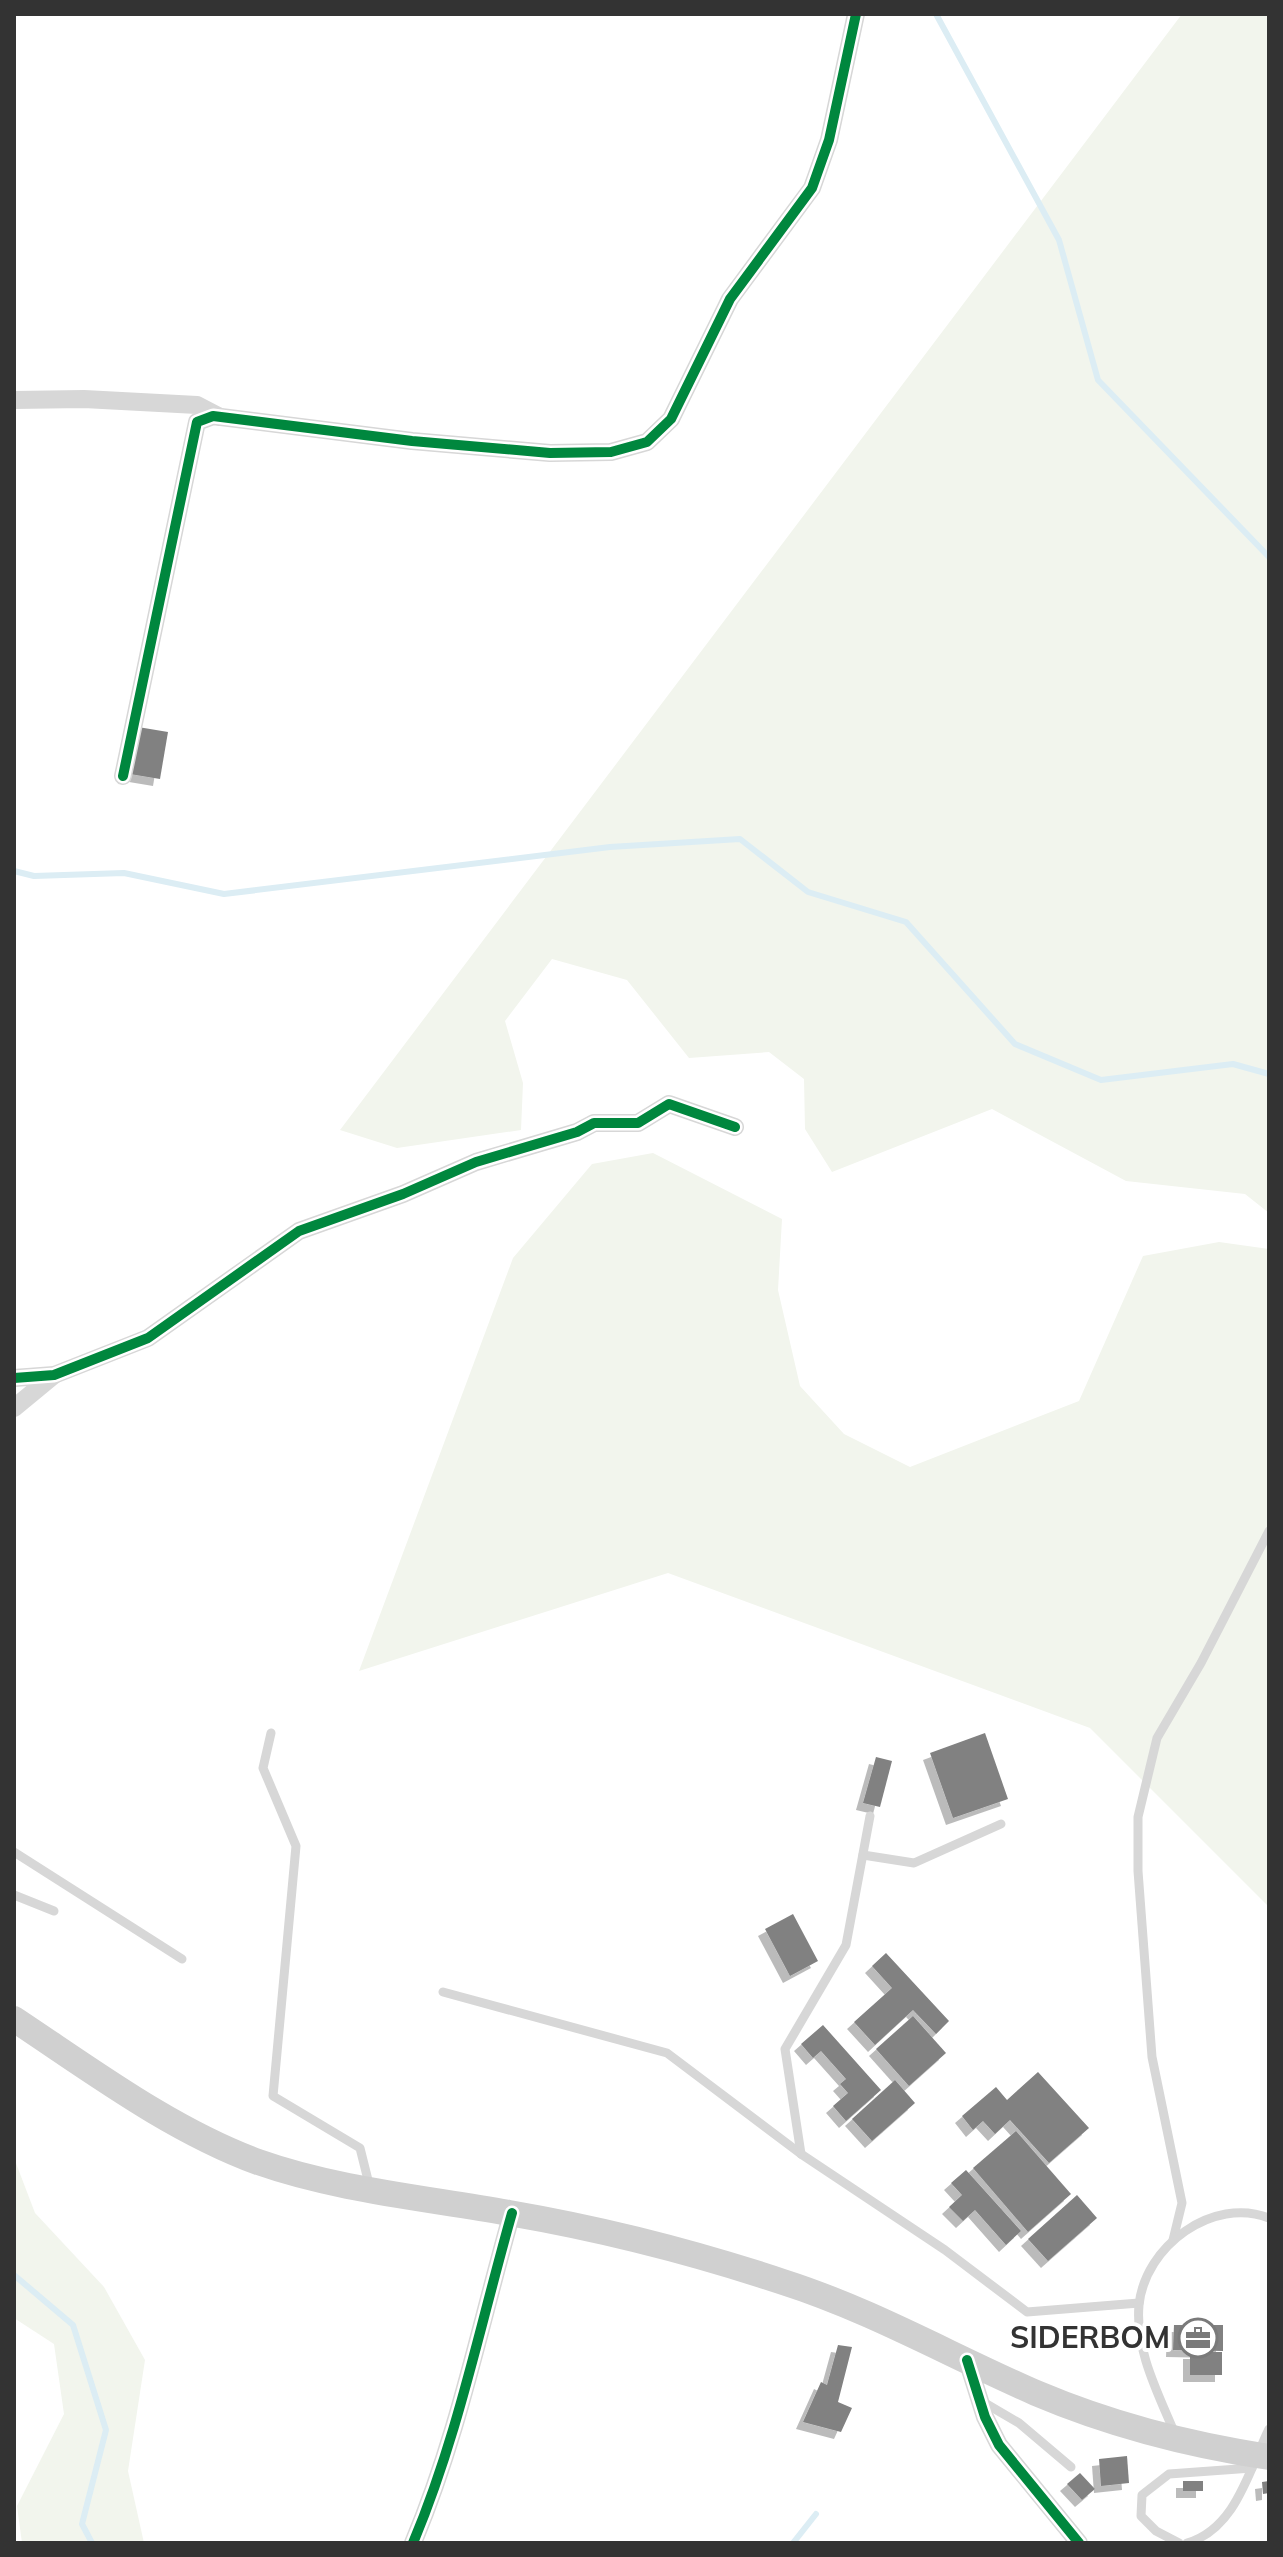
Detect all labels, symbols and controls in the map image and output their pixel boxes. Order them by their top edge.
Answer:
office icon: SIDERBOM [1177,2317,1219,2359]
place label: SIDERBOM [1010,2318,1170,2356]

